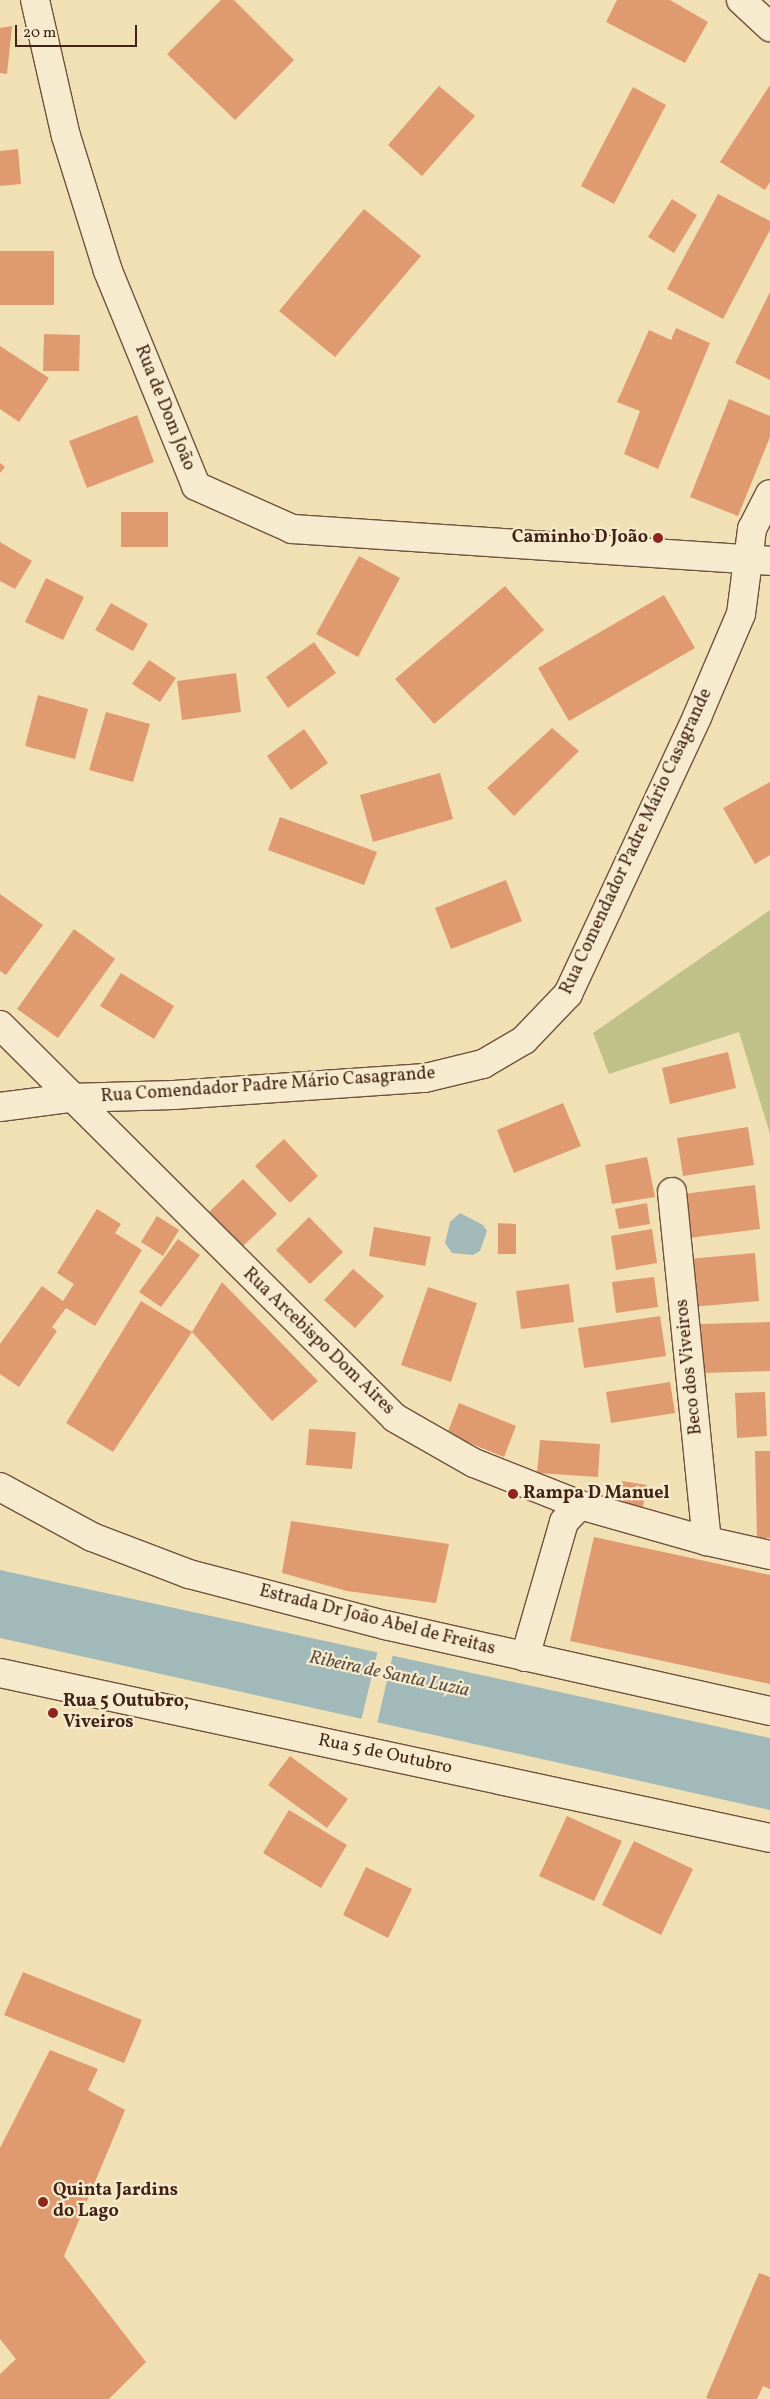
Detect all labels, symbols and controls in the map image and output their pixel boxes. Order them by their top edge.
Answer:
scale bar [18,15,140,47]
text: 20 m [23,23,56,44]
street label: Rua de Dom João [129,342,199,474]
place label: Caminho D João [512,527,648,549]
marker: Caminho D João [652,532,664,544]
street label: Rua Comendador Padre Mário Casagrande [556,686,718,998]
street label: Rua Comendador Padre Mário Casagrande [100,1064,436,1108]
street label: Rua Arcebispo Dom Aires [238,1264,398,1420]
street label: Beco dos Viveiros [672,1298,708,1436]
place label: Rampa D Manuel [523,1483,670,1505]
marker: Rampa D Manuel [507,1488,519,1500]
street label: Estrada Dr João Abel de Freitas [257,1581,497,1661]
water label: Ribeira de Santa Luzia [307,1647,471,1703]
place label: Rua 5 Outubro, Viveiros [63,1692,189,1735]
marker: Rua 5 Outubro, Viveiros [47,1707,59,1719]
street label: Rua 5 de Outubro [316,1730,454,1780]
place label: Quinta Jardins do Lago [53,2181,178,2224]
marker: Quinta Jardins do Lago [37,2196,49,2208]

